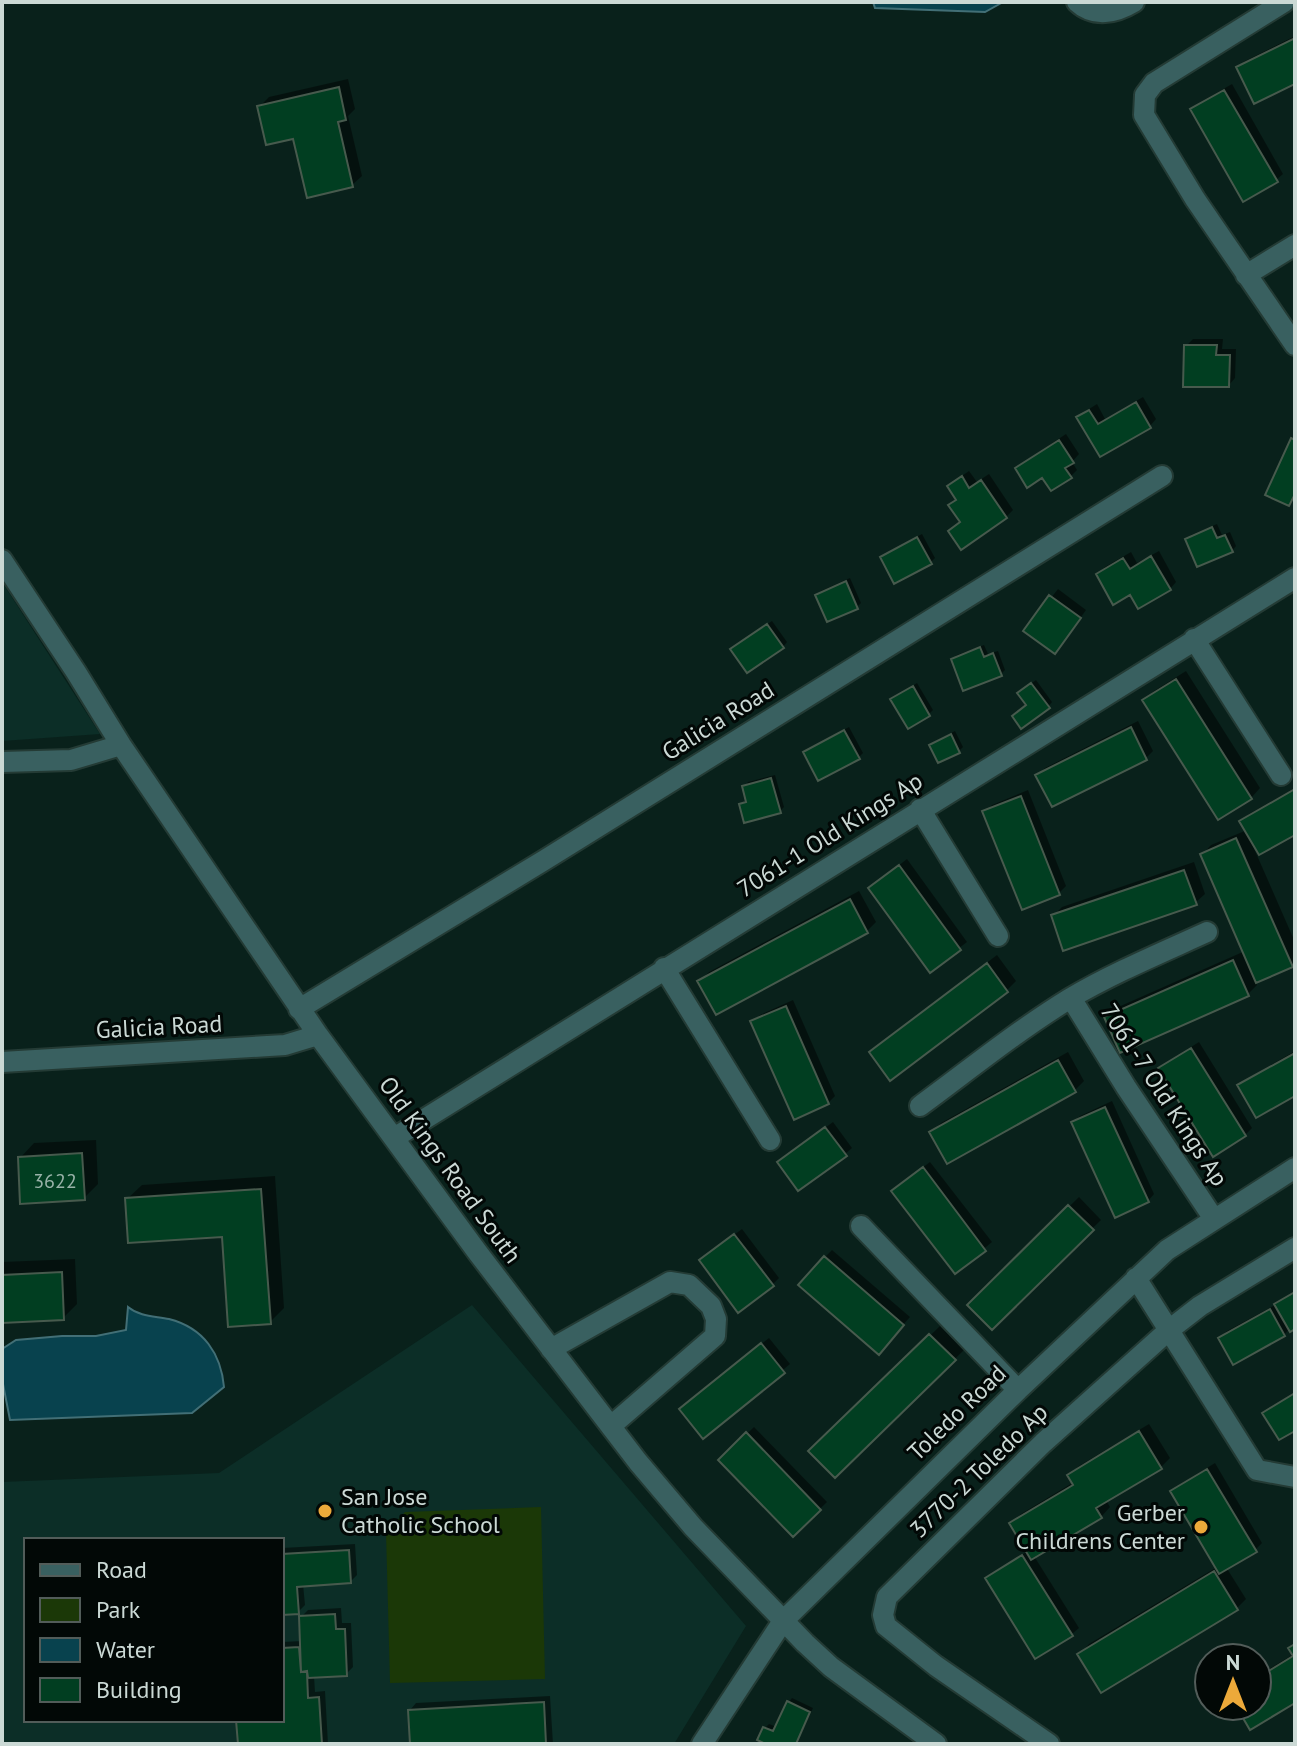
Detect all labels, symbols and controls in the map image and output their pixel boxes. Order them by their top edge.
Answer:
street label: Galicia Road [656,674,780,767]
street label: 7061-1 Old Kings Ap [731,765,928,904]
street label: 7061-7 Old Kings Ap [1094,997,1235,1192]
street label: Galicia Road [95,1008,223,1045]
street label: Old Kings Road South [372,1070,529,1269]
house number: 3622 [33,1168,77,1194]
street label: Toledo Road [901,1358,1012,1467]
street label: 3770-2 Toledo Ap [903,1397,1054,1544]
place label: San Jose Catholic School [341,1481,500,1540]
place label: Gerber Childrens Center [1015,1497,1185,1556]
marker: San Jose Catholic School [316,1502,334,1520]
marker: Gerber Childrens Center [1192,1518,1210,1536]
legend [24,1538,284,1722]
text: Road [96,1554,147,1585]
text: Park [96,1594,141,1625]
text: Water [96,1634,155,1665]
north arrow [1193,1642,1273,1722]
text: N [1226,1648,1240,1676]
text: Building [96,1674,182,1705]

